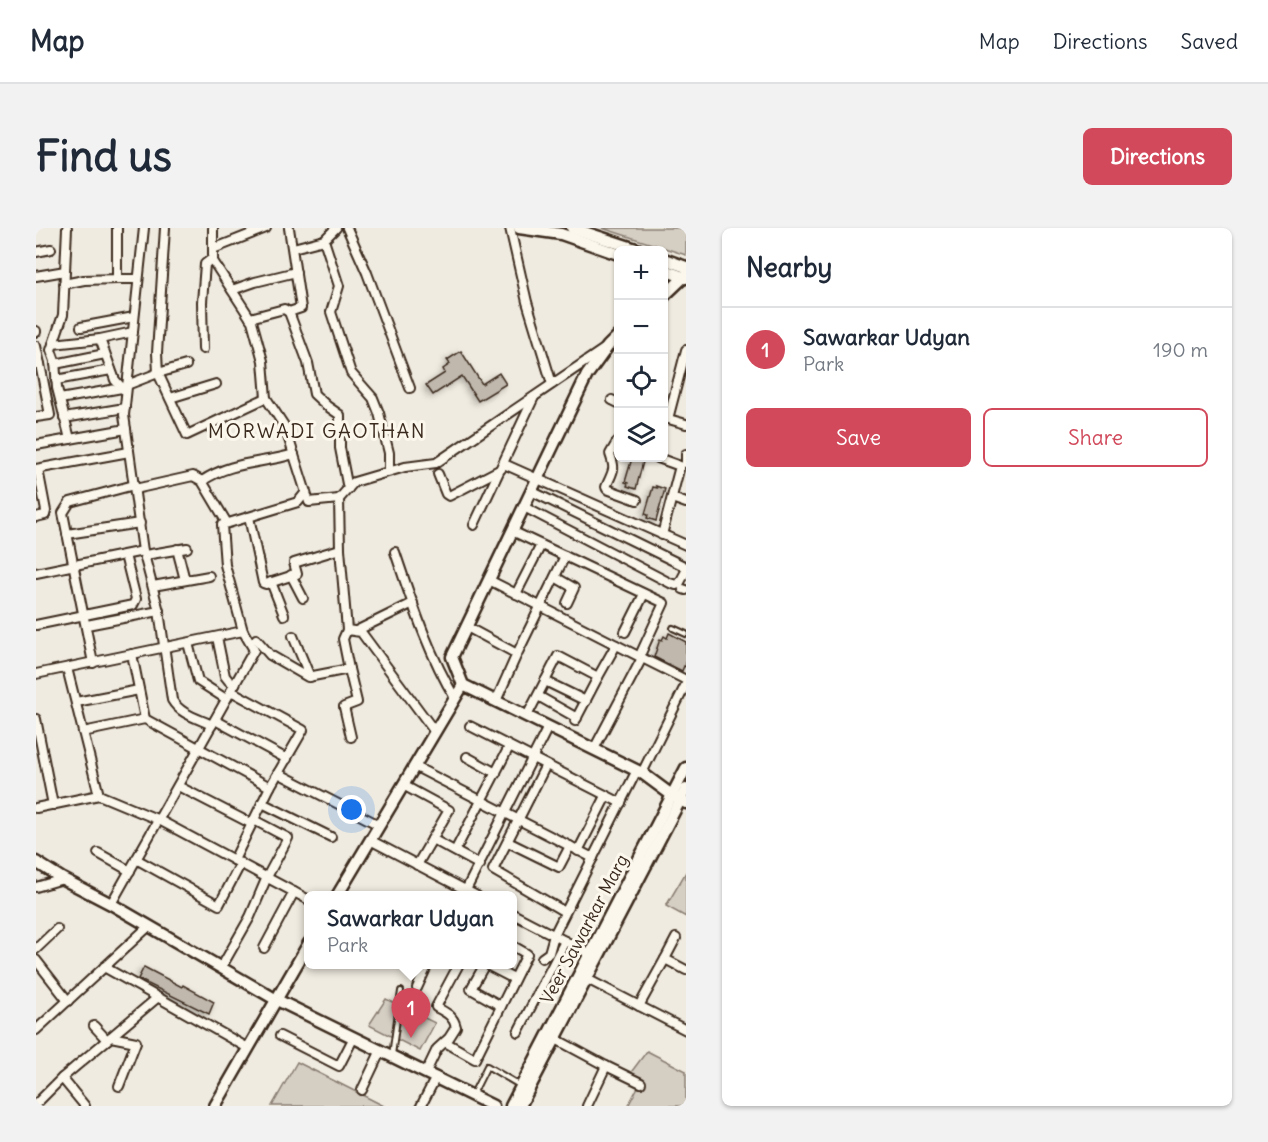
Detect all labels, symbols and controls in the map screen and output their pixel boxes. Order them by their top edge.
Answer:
text: Map [30,23,84,59]
text: Map [979,28,1020,55]
text: Directions [1053,28,1147,55]
text: Saved [1180,28,1238,55]
button: Directions [1083,128,1232,185]
text: Find us [36,130,172,182]
map controls [614,246,668,462]
button: + [614,246,668,300]
text: Nearby [746,251,832,284]
button: − [614,300,668,354]
text: Sawarkar Udyan [803,323,970,351]
text: 1 [762,337,769,362]
text: 190 m [1153,337,1208,362]
text: Park [803,351,844,376]
button: locate [614,354,668,408]
button: layers [614,408,668,462]
button: Save [746,408,971,467]
button: Share [983,408,1208,467]
district label: MORWADI GAOTHAN [208,418,426,443]
your location [337,795,366,824]
street label: Veer Sawarkar Marg [535,850,633,1008]
popup [304,891,517,969]
text: Sawarkar Udyan [327,904,494,932]
text: Park [327,932,368,957]
pin: 1 [392,988,430,1038]

